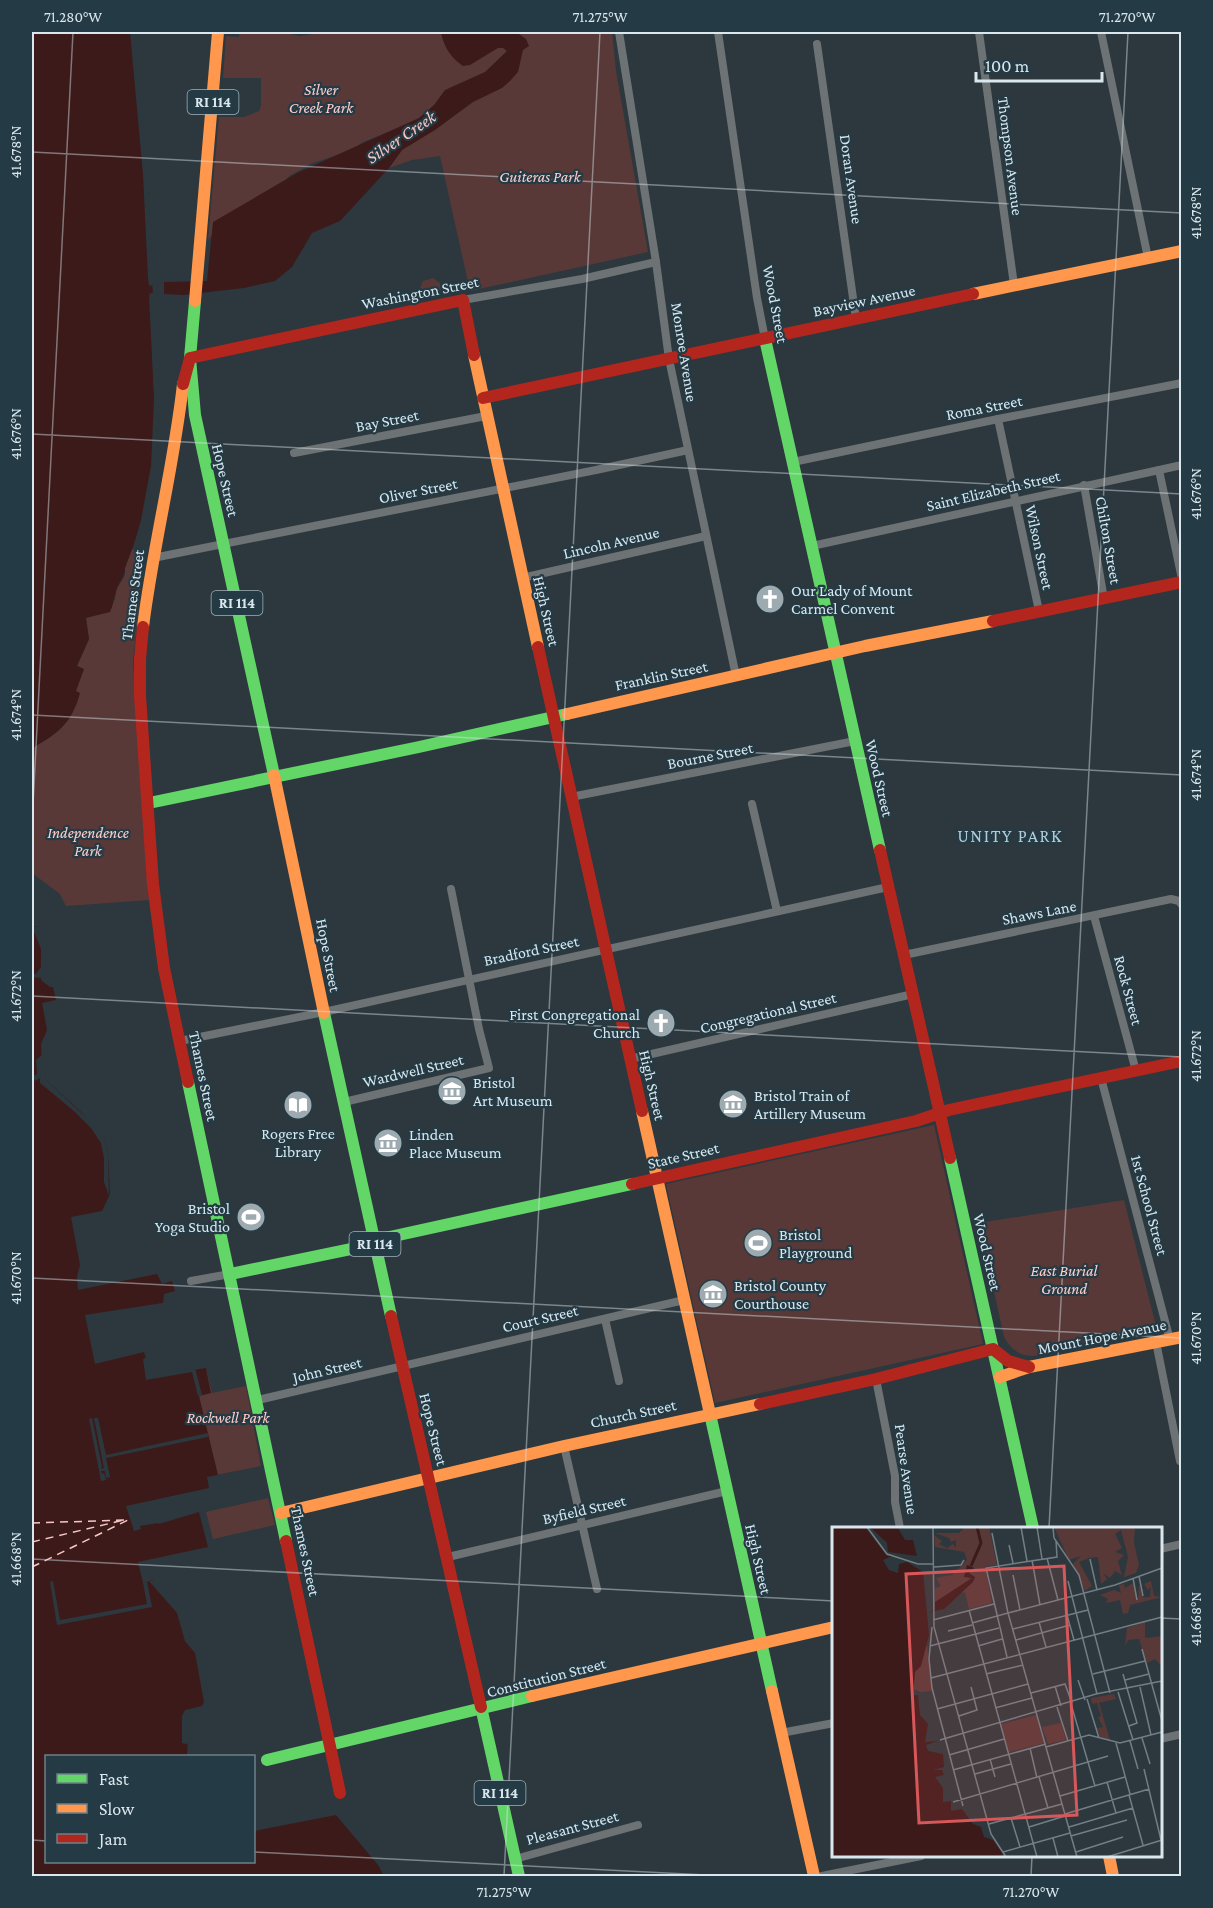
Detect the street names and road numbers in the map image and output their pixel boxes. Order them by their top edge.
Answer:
road number: RI 114 [188,90,238,114]
street label: Thompson Avenue [994,96,1026,216]
street label: Doran Avenue [837,133,866,225]
street label: Wood Street [760,264,792,345]
street label: Washington Street [360,273,481,313]
street label: Bayview Avenue [811,281,917,321]
street label: Monroe Avenue [668,301,701,403]
street label: Roma Street [945,392,1024,423]
street label: Bay Street [354,406,421,436]
street label: Hope Street [208,442,242,519]
street label: Saint Elizabeth Street [925,467,1062,514]
street label: Oliver Street [377,474,459,506]
street label: Chilton Street [1092,495,1125,586]
street label: Wilson Street [1022,503,1057,592]
street label: Lincoln Avenue [561,523,661,562]
street label: Thames Street [118,548,147,641]
street label: High Street [529,574,563,649]
road number: RI 114 [212,591,262,615]
street label: Franklin Street [613,657,710,694]
street label: Wood Street [862,738,897,819]
street label: Bourne Street [666,739,755,772]
street label: Shaws Lane [1000,897,1078,928]
street label: Hope Street [312,917,344,994]
street label: Bradford Street [482,932,581,969]
street label: Rock Street [1111,953,1146,1027]
street label: Congregational Street [698,988,839,1037]
street label: Thames Street [186,1030,221,1123]
street label: High Street [635,1048,669,1123]
street label: Wardwell Street [361,1050,466,1090]
street label: State Street [646,1139,721,1172]
street label: 1st School Street [1128,1153,1171,1258]
street label: Wood Street [970,1212,1005,1293]
road number: RI 114 [350,1232,400,1256]
street label: Court Street [501,1301,580,1335]
street label: Mount Hope Avenue [1036,1316,1168,1358]
street label: John Street [289,1353,364,1387]
street label: Hope Street [415,1391,451,1468]
street label: Church Street [589,1396,678,1431]
street label: Pearse Avenue [892,1423,921,1515]
street label: Byfield Street [541,1491,628,1528]
street label: Thames Street [288,1505,323,1598]
street label: High Street [741,1522,775,1597]
street label: Constitution Street [485,1654,608,1700]
road number: RI 114 [474,1781,526,1805]
street label: Pleasant Street [524,1807,621,1848]

